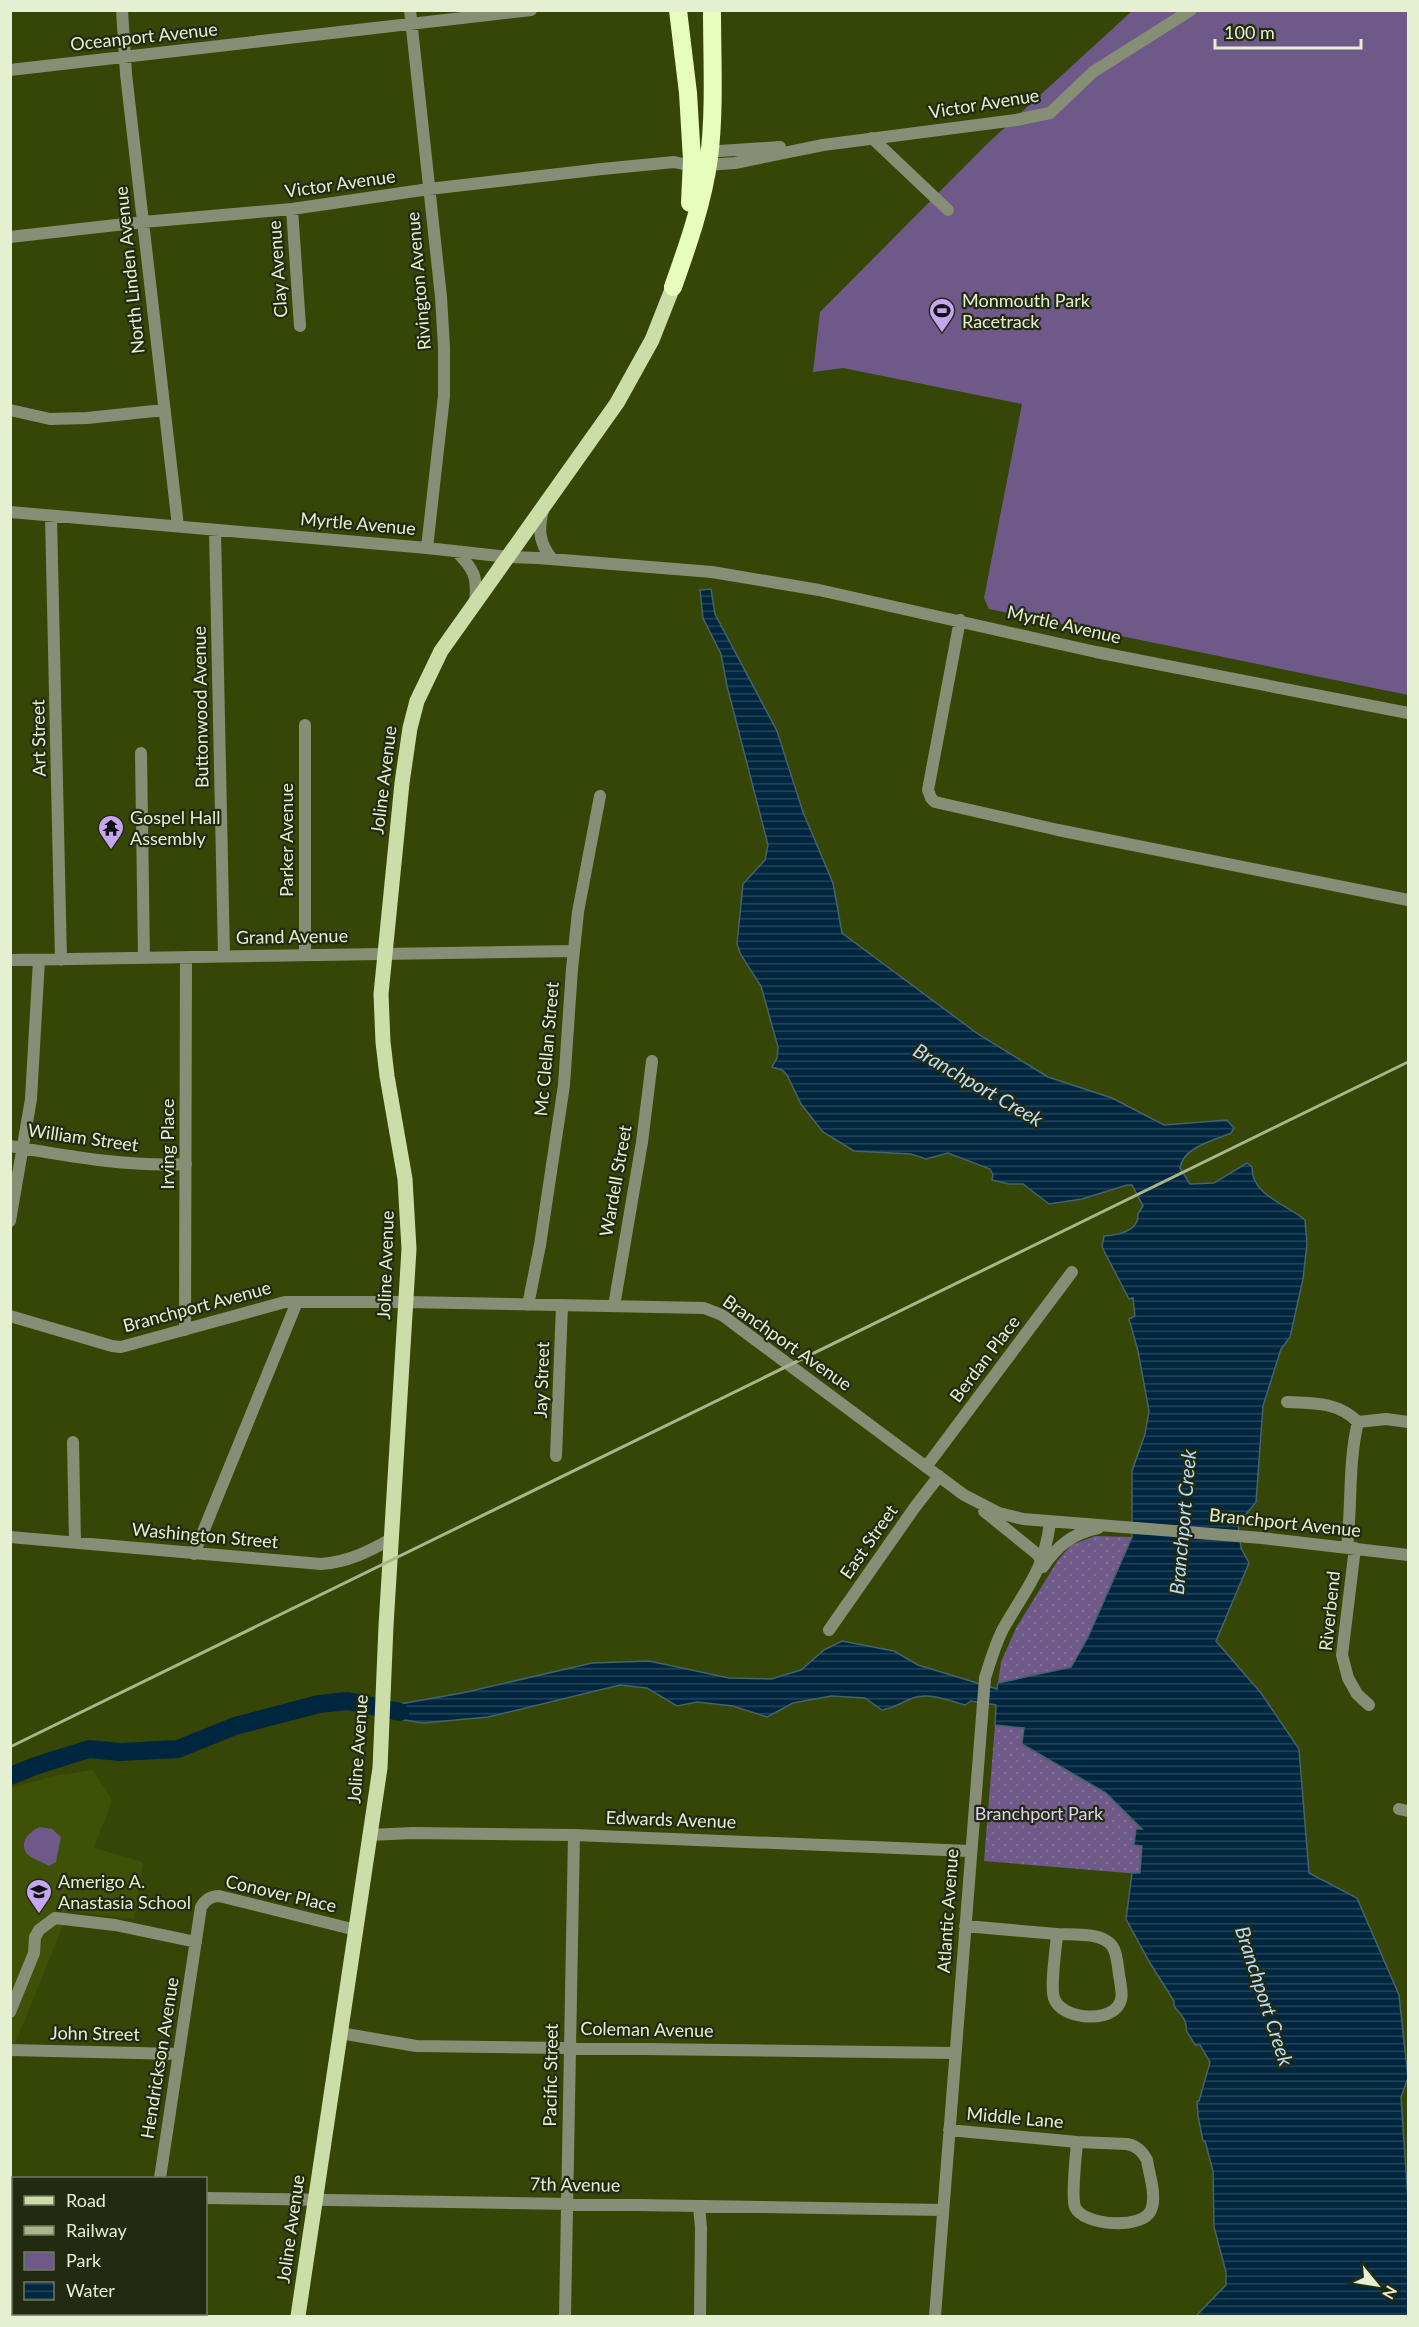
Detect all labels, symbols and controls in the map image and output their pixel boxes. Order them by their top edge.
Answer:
scale bar [1215,12,1360,50]
street label: Oceanport Avenue [69,17,219,55]
text: 100 m [1224,21,1275,43]
street label: Victor Avenue [927,83,1041,123]
street label: Victor Avenue [283,164,397,202]
street label: North Linden Avenue [109,185,149,355]
street label: Rivington Avenue [401,211,435,351]
street label: Clay Avenue [263,220,291,318]
place label: Monmouth Park Racetrack [962,289,1091,332]
sports icon: Monmouth Park Racetrack [927,296,957,334]
street label: Myrtle Avenue [299,507,417,539]
street label: Myrtle Avenue [1005,600,1123,648]
street label: Buttonwood Avenue [188,626,212,788]
street label: Art Street [26,699,50,777]
street label: Joline Avenue [365,724,401,835]
street label: Parker Avenue [275,783,297,897]
place label: Gospel Hall Assembly [130,806,220,849]
temple icon: Gospel Hall Assembly [96,813,126,851]
street label: Grand Avenue [236,924,348,948]
street label: Mc Clellan Street [529,980,563,1117]
water label: Branchport Creek [909,1037,1048,1131]
street label: Irving Place [156,1099,178,1189]
street label: William Street [26,1118,140,1156]
street label: Wardell Street [594,1123,636,1238]
street label: Joline Avenue [372,1210,398,1320]
street label: Branchport Avenue [120,1276,273,1336]
street label: Branchport Avenue [719,1289,856,1395]
street label: Berdan Place [944,1311,1024,1406]
street label: Jay Street [529,1341,553,1419]
water label: Branchport Creek [1164,1448,1200,1595]
street label: East Street [835,1500,902,1583]
street label: Branchport Avenue [1208,1503,1362,1541]
street label: Washington Street [131,1518,280,1552]
street label: Riverbend [1314,1570,1344,1652]
street label: Joline Avenue [342,1694,372,1804]
park label: Branchport Park [975,1802,1104,1824]
street label: Edwards Avenue [605,1806,737,1832]
street label: Atlantic Avenue [932,1848,962,1974]
place label: Amerigo A. Anastasia School [58,1870,191,1913]
street label: Conover Place [224,1870,339,1916]
school or university icon: Amerigo A. Anastasia School [24,1877,54,1915]
water label: Branchport Creek [1231,1923,1299,2069]
street label: Hendrickson Avenue [135,1975,183,2140]
street label: Coleman Avenue [580,2017,714,2041]
street label: John Street [50,2021,141,2045]
street label: Pacific Street [538,2023,562,2127]
street label: Middle Lane [966,2102,1064,2132]
street label: 7th Avenue [530,2172,620,2196]
street label: Joline Avenue [272,2173,309,2284]
legend [12,2177,207,2315]
text: Road [66,2189,106,2211]
text: Railway [66,2219,127,2241]
text: Park [66,2249,102,2271]
north arrow [1347,2255,1407,2315]
text: Water [66,2279,115,2301]
text: N [1379,2283,1402,2303]

